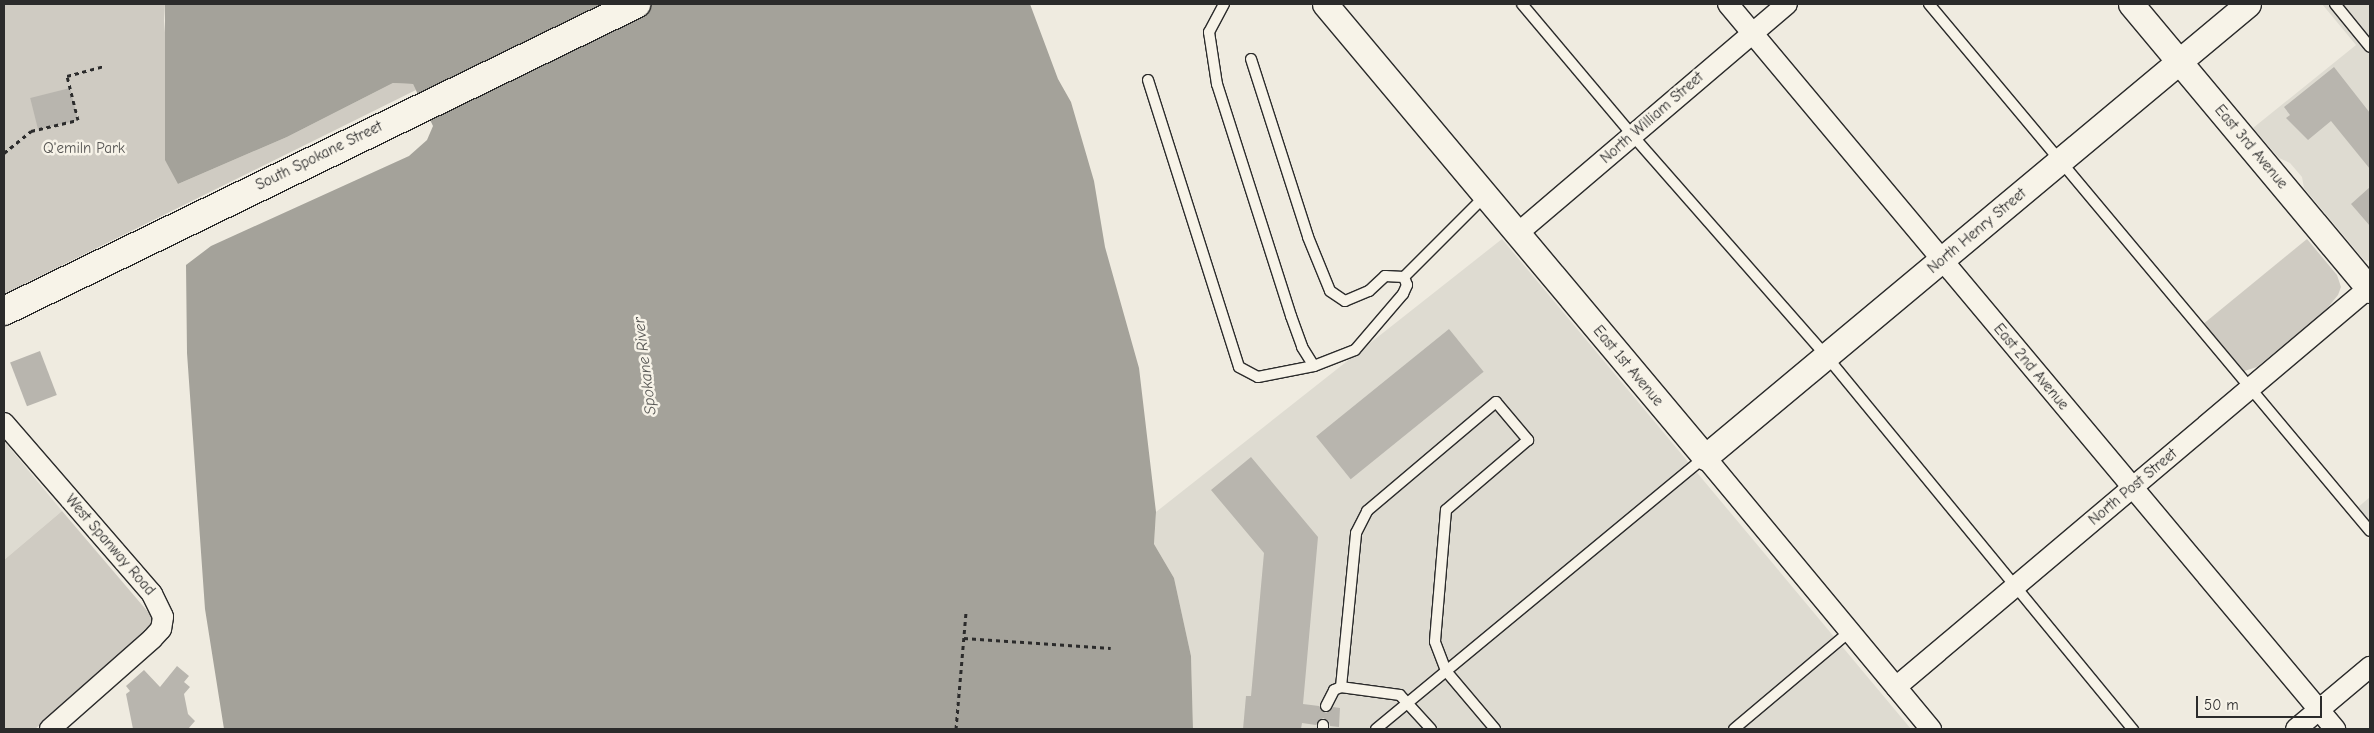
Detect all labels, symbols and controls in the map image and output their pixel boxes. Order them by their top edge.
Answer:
street label: North William Street [1597,68,1707,168]
street label: East 3rd Avenue [2211,101,2291,193]
street label: South Spokane Street [253,118,385,194]
park label: Q'emiln Park [43,140,125,158]
street label: North Henry Street [1924,185,2030,277]
water label: Spokane River [629,316,661,416]
street label: East 2nd Avenue [1990,320,2072,414]
street label: East 1st Avenue [1589,322,1667,410]
street label: North Post Street [2085,445,2181,529]
street label: West Spanway Road [61,491,159,599]
scale bar [2199,686,2325,718]
text: 50 m [2204,696,2239,714]

